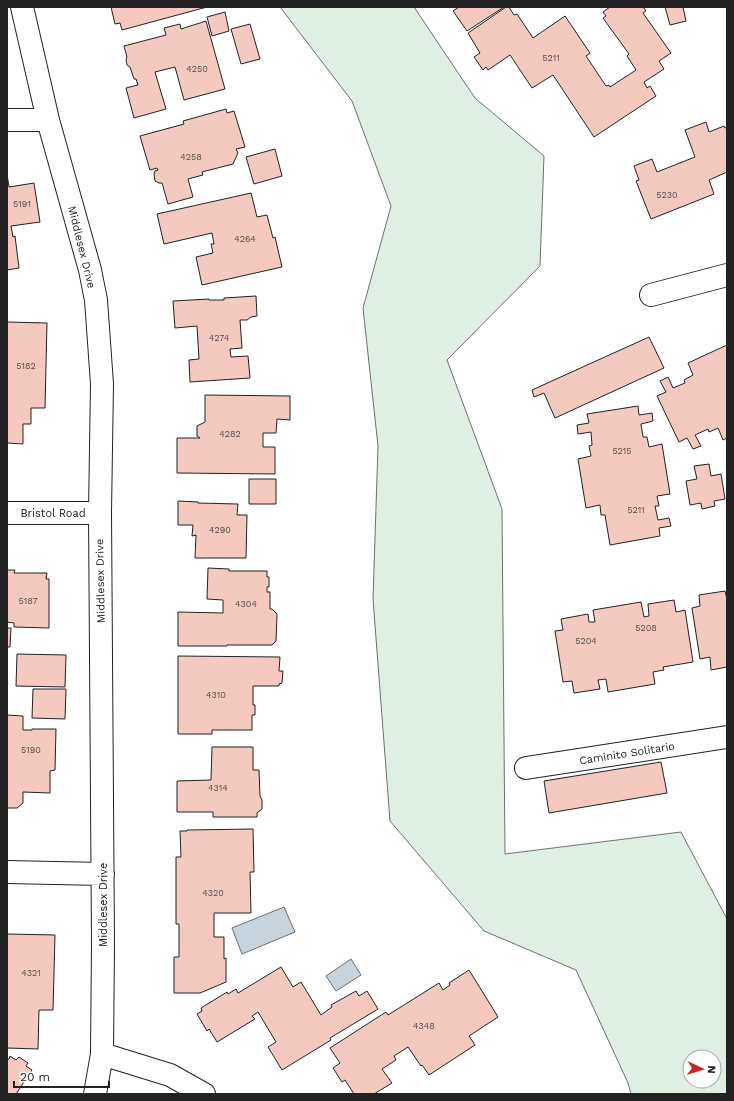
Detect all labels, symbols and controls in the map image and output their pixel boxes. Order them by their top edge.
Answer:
house number: 5211 [542,53,560,63]
house number: 4250 [186,64,208,74]
house number: 4258 [180,152,202,162]
house number: 5230 [656,190,678,200]
house number: 5191 [13,199,31,209]
street label: Middlesex Drive [65,205,98,290]
house number: 4264 [234,234,256,244]
house number: 4274 [209,333,230,343]
house number: 5182 [16,361,36,371]
house number: 4282 [219,429,241,439]
house number: 5215 [612,446,632,456]
house number: 5211 [627,505,645,515]
street label: Bristol Road [20,507,86,520]
house number: 4290 [209,525,231,535]
street label: Middlesex Drive [93,539,108,623]
house number: 5187 [19,596,37,606]
house number: 4304 [235,599,257,609]
house number: 5208 [635,623,657,633]
house number: 5204 [575,636,597,646]
house number: 4310 [206,690,226,700]
street label: Caminito Solitario [578,740,676,767]
house number: 5190 [21,745,41,755]
house number: 4314 [208,783,228,793]
street label: Middlesex Drive [97,863,110,947]
house number: 4320 [202,888,224,898]
house number: 4321 [21,968,41,978]
house number: 4348 [413,1021,435,1031]
north arrow [682,1049,722,1089]
scale bar [14,1063,109,1089]
text: N [705,1065,718,1074]
text: 20 m [20,1070,50,1084]

